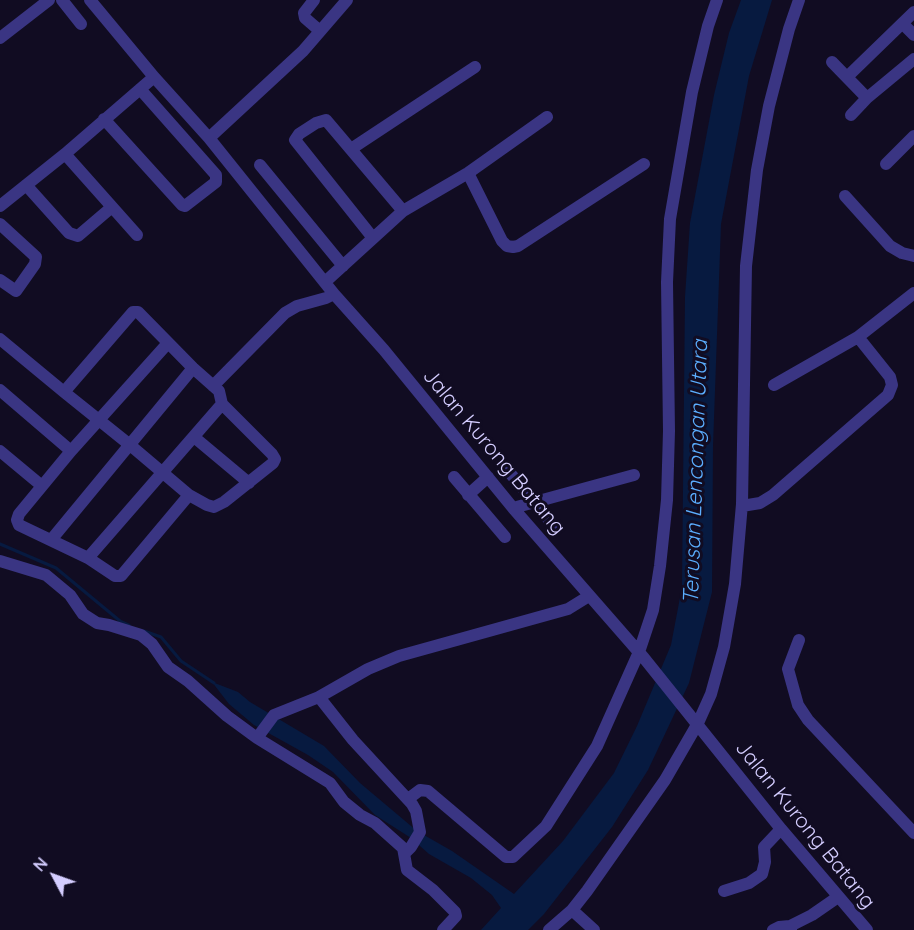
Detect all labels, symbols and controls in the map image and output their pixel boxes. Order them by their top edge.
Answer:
water label: Terusan Lencongan Utara [678,339,714,605]
street label: Jalan Kurong Batang [417,364,571,540]
street label: Jalan Kurong Batang [730,736,880,914]
north arrow [24,846,84,906]
text: N [29,853,52,875]

